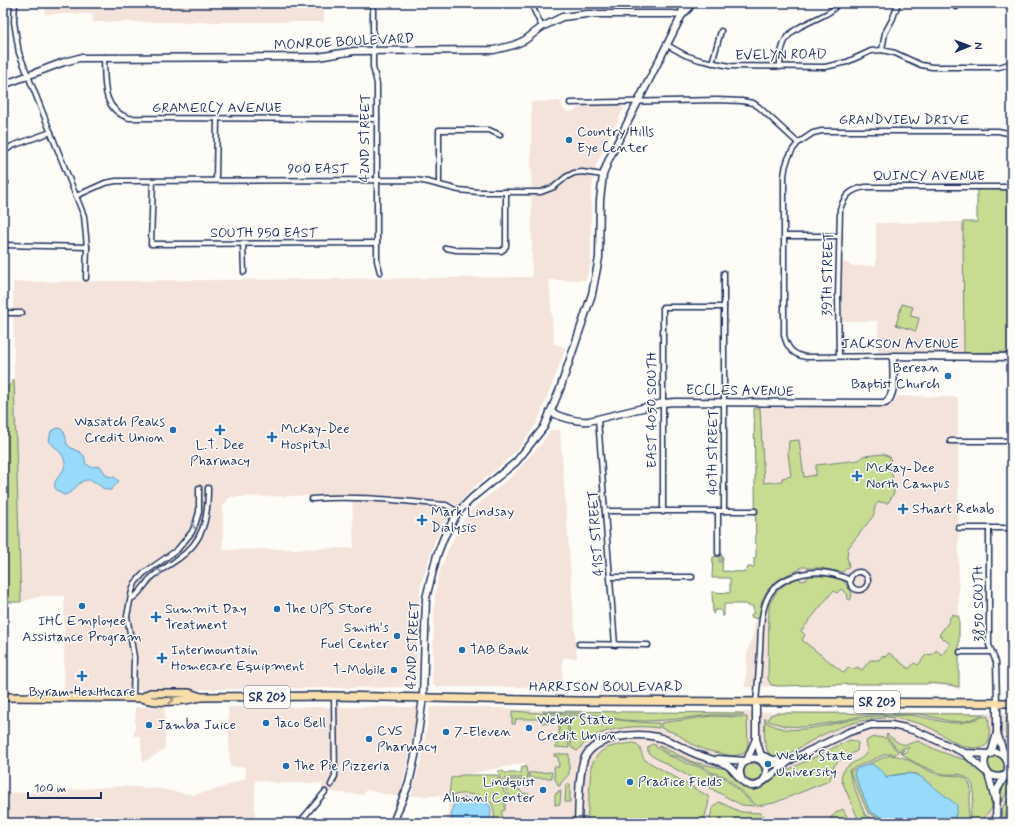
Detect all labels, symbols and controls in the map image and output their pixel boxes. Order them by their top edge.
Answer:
north arrow [949,26,989,66]
street label: MONROE BOULEVARD [274,29,414,55]
text: N [971,42,985,50]
street label: EVELYN ROAD [735,45,827,65]
street label: 42ND STREET [356,94,374,182]
street label: GRAMERCY AVENUE [152,99,282,117]
street label: GRANDVIEW DRIVE [839,111,969,129]
place label: Country Hills Eye Center [577,123,655,157]
marker: Country Hills Eye Center [564,135,574,145]
street label: 900 EAST [288,160,349,178]
street label: QUINCY AVENUE [873,167,985,185]
street label: SOUTH 950 EAST [210,224,318,242]
street label: 39TH STREET [818,232,838,316]
street label: JACKSON AVENUE [841,335,959,353]
street label: EAST 4050 SOUTH [643,352,661,468]
place label: Berean Baptist Church [851,359,940,393]
marker: Berean Baptist Church [943,371,953,381]
street label: ECCLES AVENUE [686,381,794,401]
street label: 40TH STREET [704,409,722,495]
place label: Wasatch Peaks Credit Union [74,413,165,447]
place label: McKay-Dee Hospital [281,420,350,454]
marker: Wasatch Peaks Credit Union [168,425,178,435]
marker: L.T. Dee Pharmacy [215,425,225,435]
marker: McKay-Dee Hospital [266,431,278,443]
place label: L.T. Dee Pharmacy [190,436,250,470]
place label: McKay-Dee North Campus [866,459,950,493]
marker: McKay-Dee North Campus [851,470,863,482]
street label: 41ST STREET [584,489,608,577]
place label: Stuart Rehab [912,500,994,518]
place label: Mark Lindsay Dialysis [431,503,514,537]
marker: Stuart Rehab [897,503,909,515]
marker: Mark Lindsay Dialysis [416,514,428,526]
one-way arrow [191,522,199,529]
street label: 3850 SOUTH [969,566,989,642]
one-way arrow [155,569,162,577]
place label: Summit Day Treatment [165,600,247,634]
place label: The UPS Store [285,600,372,618]
street label: 42ND STREET [402,600,424,690]
marker: IHC Employee Assistance Program [77,601,87,611]
marker: The UPS Store [272,604,282,614]
marker: Summit Day Treatment [150,611,162,623]
place label: IHC Employee Assistance Program [22,612,142,646]
place label: Smith's Fuel Center [320,619,389,653]
marker: Smith's Fuel Center [392,631,402,641]
place label: Intermountain Homecare Equipment [171,641,304,675]
place label: TAB Bank [470,641,529,659]
marker: TAB Bank [457,645,467,655]
marker: Intermountain Homecare Equipment [156,652,168,664]
place label: T-Mobile [333,661,386,679]
marker: T-Mobile [389,665,399,675]
marker: Byram Healthcare [76,670,88,682]
street label: HARRISON BOULEVARD [529,678,683,696]
place label: Byram Healthcare [29,683,135,701]
road number: SR 203 [244,686,290,708]
road number: SR 203 [854,691,900,713]
one-way arrow [168,696,174,704]
place label: Weber State Credit Union [537,711,618,745]
place label: Taco Bell [274,714,326,732]
place label: Jamba Juice [157,716,236,734]
marker: Taco Bell [261,718,271,728]
marker: Jamba Juice [144,720,154,730]
place label: CVS Pharmacy [377,722,437,756]
place label: 7-Eleven [454,723,512,741]
marker: Weber State Credit Union [524,723,534,733]
marker: 7-Eleven [441,727,451,737]
marker: CVS Pharmacy [364,734,374,744]
place label: Weber State University [776,747,853,781]
place label: The Pie Pizzeria [294,757,390,775]
marker: Weber State University [763,759,773,769]
marker: The Pie Pizzeria [281,761,291,771]
place label: Lindquist Alumni Center [443,773,535,807]
place label: Practice Fields [638,773,722,791]
scale bar [28,774,101,800]
marker: Practice Fields [625,777,635,787]
text: 100 m [34,781,66,797]
marker: Lindquist Alumni Center [538,785,548,795]

